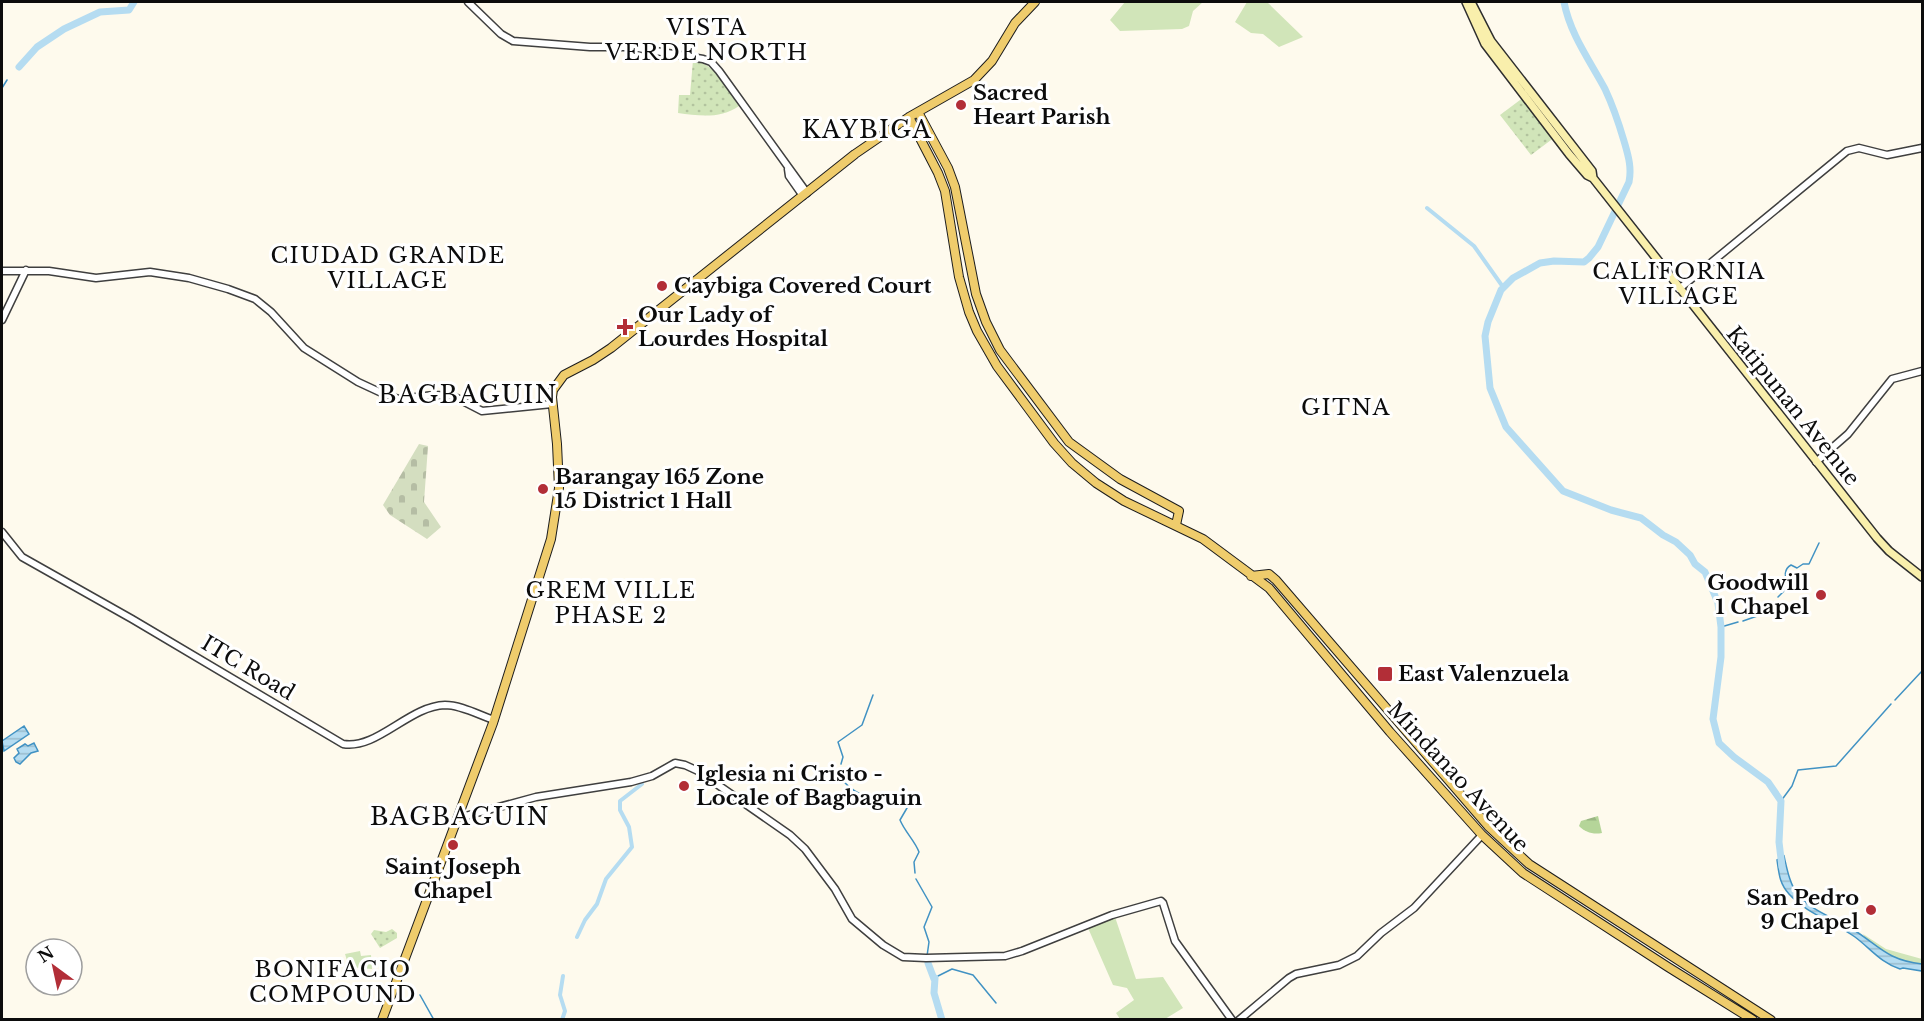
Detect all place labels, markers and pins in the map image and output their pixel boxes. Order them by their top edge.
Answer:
place label: Sacred Heart Parish [973,80,1111,130]
marker: Sacred Heart Parish [954,98,968,112]
place label: Caybiga Covered Court [674,273,931,299]
marker: Caybiga Covered Court [655,279,669,293]
place label: Our Lady of Lourdes Hospital [638,302,828,352]
marker: Our Lady of Lourdes Hospital [616,318,634,336]
place label: Barangay 165 Zone 15 District 1 Hall [555,464,764,514]
marker: Barangay 165 Zone 15 District 1 Hall [536,482,550,496]
place label: Goodwill 1 Chapel [1707,570,1810,620]
marker: Goodwill 1 Chapel [1814,588,1828,602]
place label: East Valenzuela [1398,661,1569,687]
marker: East Valenzuela [1376,665,1394,683]
place label: Iglesia ni Cristo - Locale of Bagbaguin [696,761,922,811]
marker: Iglesia ni Cristo - Locale of Bagbaguin [677,779,691,793]
marker: Saint Joseph Chapel [446,838,460,852]
place label: Saint Joseph Chapel [385,854,521,904]
place label: San Pedro 9 Chapel [1747,885,1860,935]
marker: San Pedro 9 Chapel [1864,903,1878,917]

